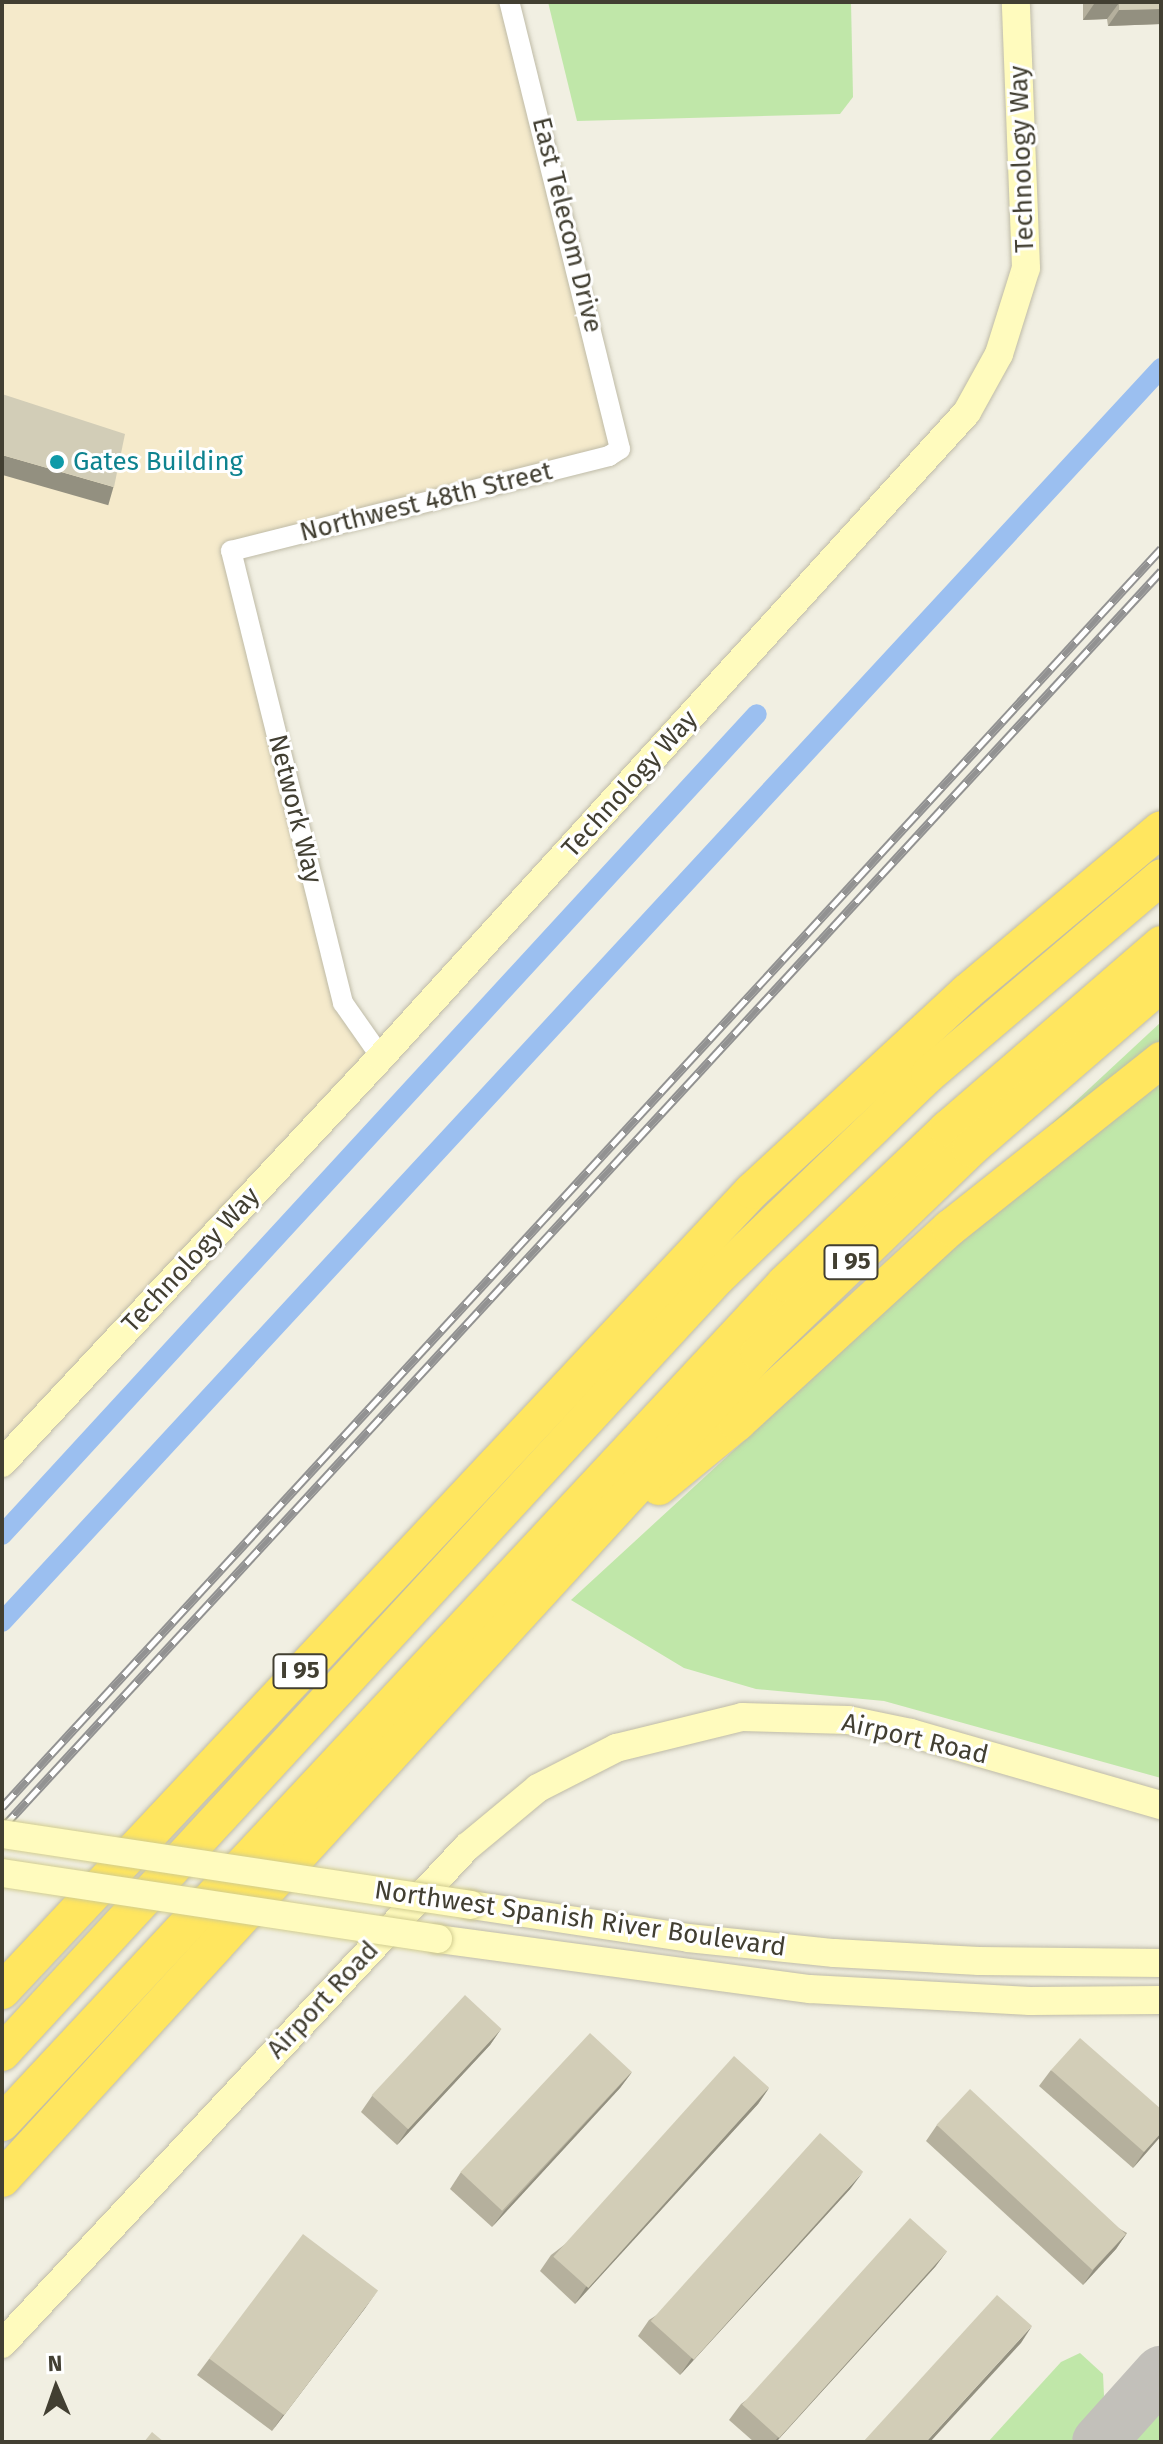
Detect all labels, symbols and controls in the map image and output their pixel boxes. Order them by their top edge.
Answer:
street label: Technology Way [1003,65,1041,253]
street label: East Telecom Drive [525,114,609,336]
place label: Gates Building [73,446,243,478]
marker: Gates Building [48,453,66,471]
street label: Northwest 48th Street [297,456,555,548]
street label: Technology Way [556,704,704,864]
street label: Network Way [261,731,329,887]
street label: Technology Way [116,1181,266,1339]
road number: I 95 [823,1242,879,1282]
road number: I 95 [272,1651,328,1691]
street label: Airport Road [839,1707,991,1771]
street label: Northwest Spanish River Boulevard [372,1875,788,1963]
street label: Airport Road [261,1935,385,2065]
north arrow [16,2348,96,2428]
text: N [47,2350,63,2377]

